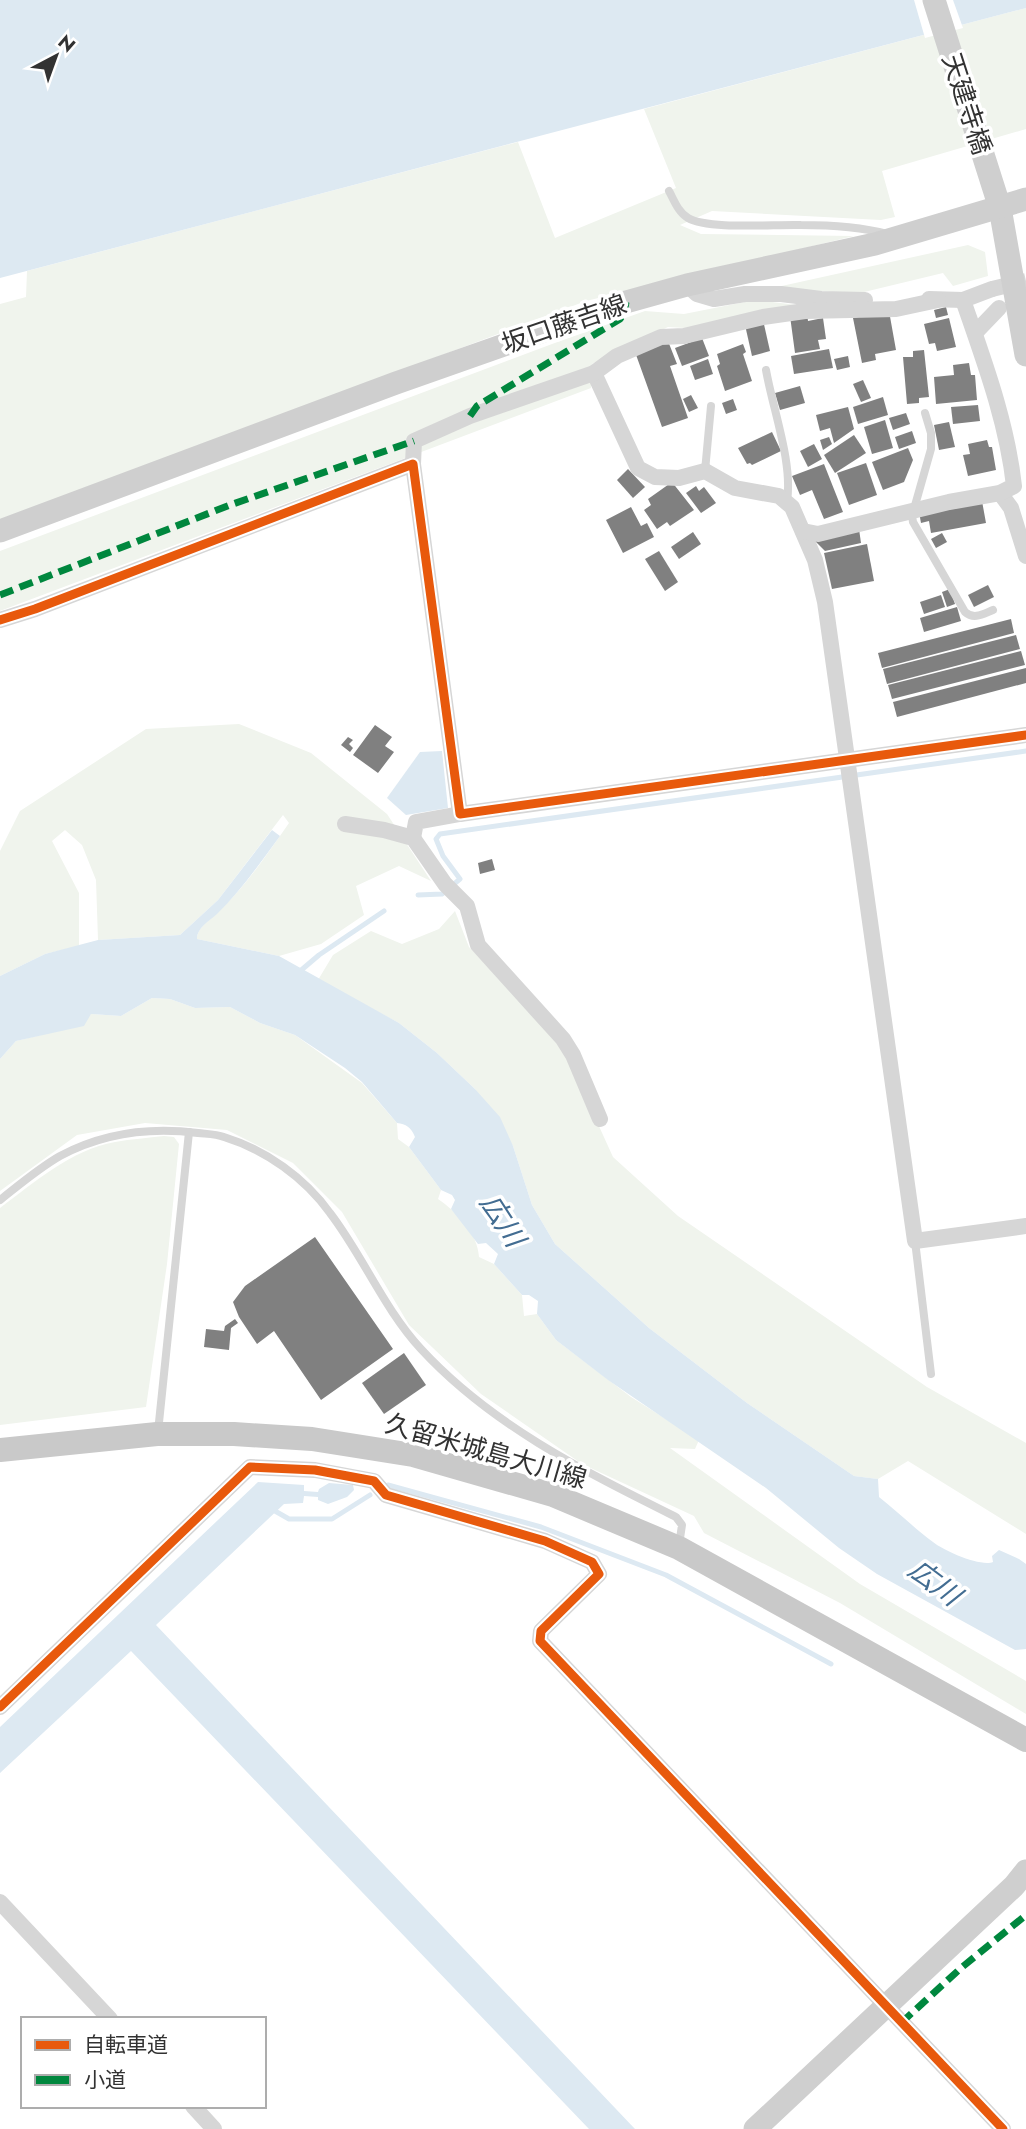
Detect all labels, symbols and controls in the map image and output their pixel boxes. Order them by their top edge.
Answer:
north arrow [21,21,91,91]
text: N [52,28,81,59]
street label: 天建寺橋 [933,49,1001,159]
street label: 坂口藤吉線 [496,285,632,363]
water label: 広川 [470,1186,537,1257]
street label: 久留米城島大川線 [381,1404,591,1498]
water label: 広川 [900,1549,972,1617]
legend [21,2017,266,2108]
text: 自転車道 [84,2030,168,2060]
text: 小道 [84,2065,126,2095]

